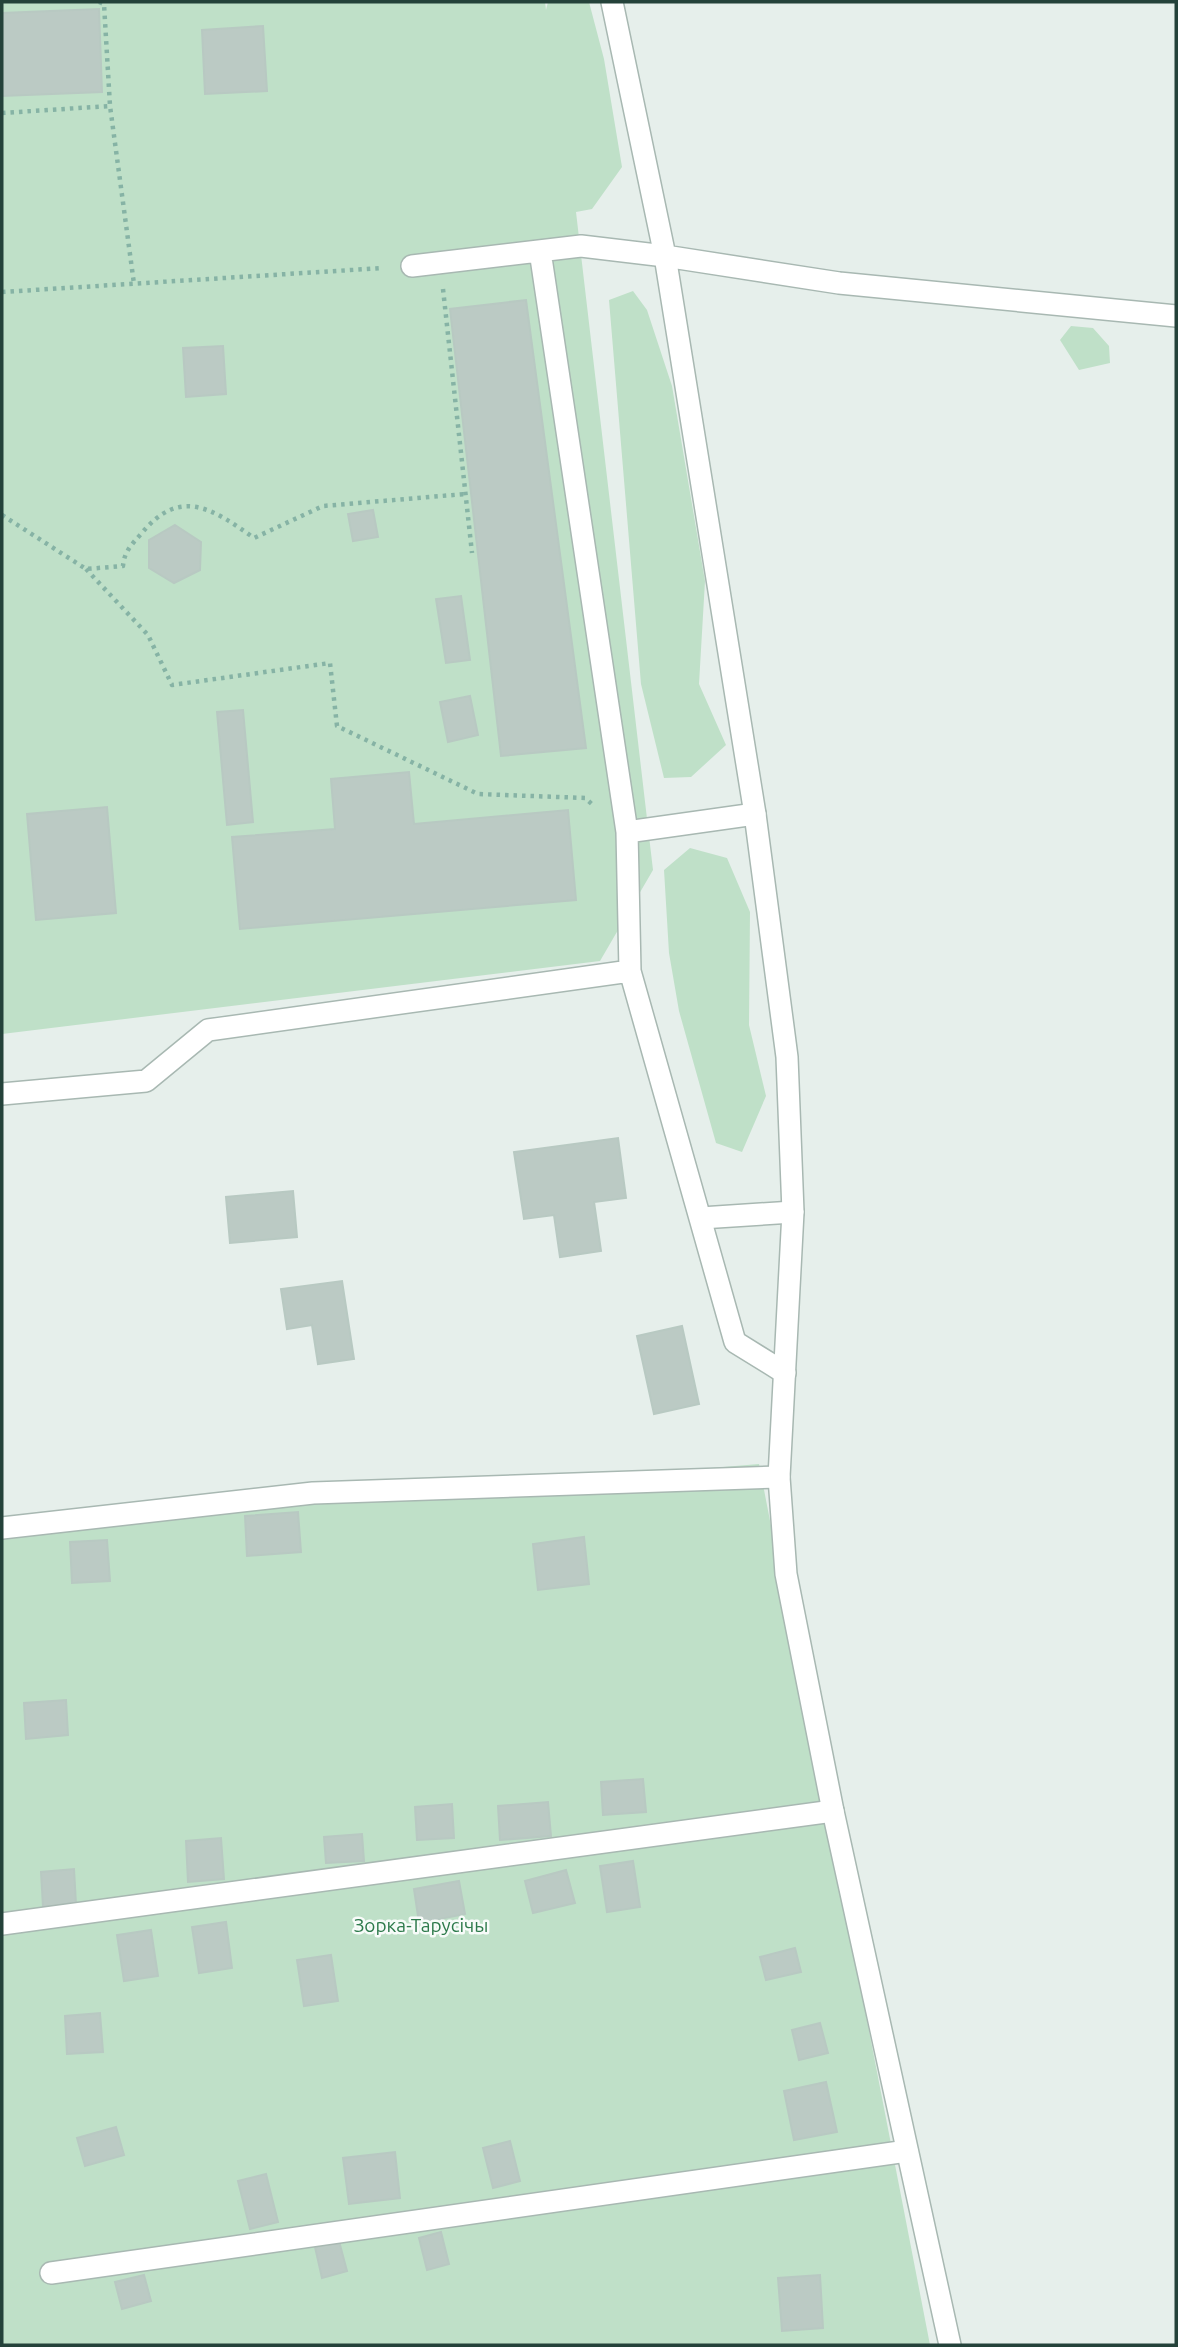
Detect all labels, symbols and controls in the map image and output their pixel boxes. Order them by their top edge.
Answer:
park label: Зорка-Тарусічы [354,1914,488,1936]

